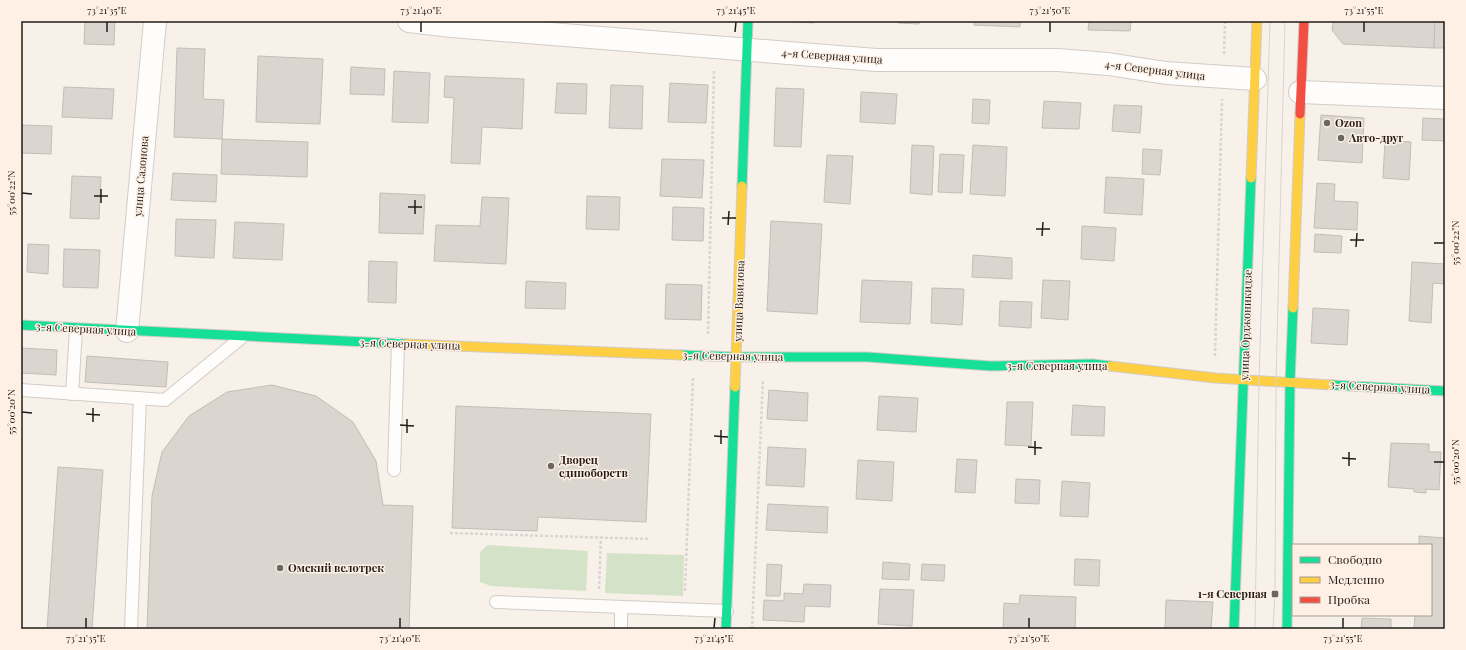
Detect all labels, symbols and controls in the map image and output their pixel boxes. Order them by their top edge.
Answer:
text: 73°21'35"E [87,3,127,17]
text: 73°21'40"E [401,3,441,17]
text: 73°21'45"E [716,3,756,17]
text: 73°21'50"E [1030,3,1070,17]
text: 73°21'55"E [1344,3,1384,17]
street label: 4-я Северная улица [781,44,884,67]
street label: 4-я Северная улица [1104,56,1207,83]
place label: Ozon [1335,115,1362,130]
marker: Ozon [1322,118,1332,128]
place label: Авто-друг [1348,130,1403,145]
marker: Авто-друг [1336,133,1346,143]
street label: улица Сазонова [129,134,152,218]
text: 55°00'22"N [4,171,18,215]
text: 55°00'22"N [1448,221,1462,265]
street label: улица Вавилова [730,260,747,343]
street label: улица Орджоникидзе [1236,269,1255,382]
street label: 3-я Северная улица [35,318,137,339]
street label: 3-я Северная улица [359,334,461,353]
street label: 3-я Северная улица [683,347,784,364]
street label: 3-я Северная улица [1007,358,1108,373]
street label: 3-я Северная улица [1329,376,1431,397]
text: 55°00'20"N [4,389,18,435]
text: 55°00'20"N [1448,439,1462,485]
place label: Дворец единоборств [559,452,628,480]
marker: Дворец единоборств [546,461,556,471]
legend [1292,544,1432,616]
text: Свободно [1328,551,1383,567]
place label: Омский велотрек [288,560,384,575]
marker: Омский велотрек [275,563,285,573]
text: Медленно [1328,571,1385,587]
place label: 1-я Северная [1198,586,1268,601]
marker: 1-я Северная [1270,589,1280,599]
text: Пробка [1328,591,1370,607]
text: 73°21'35"E [66,631,106,645]
text: 73°21'40"E [380,631,420,645]
text: 73°21'45"E [694,631,734,645]
text: 73°21'50"E [1009,631,1049,645]
text: 73°21'55"E [1323,631,1363,645]

